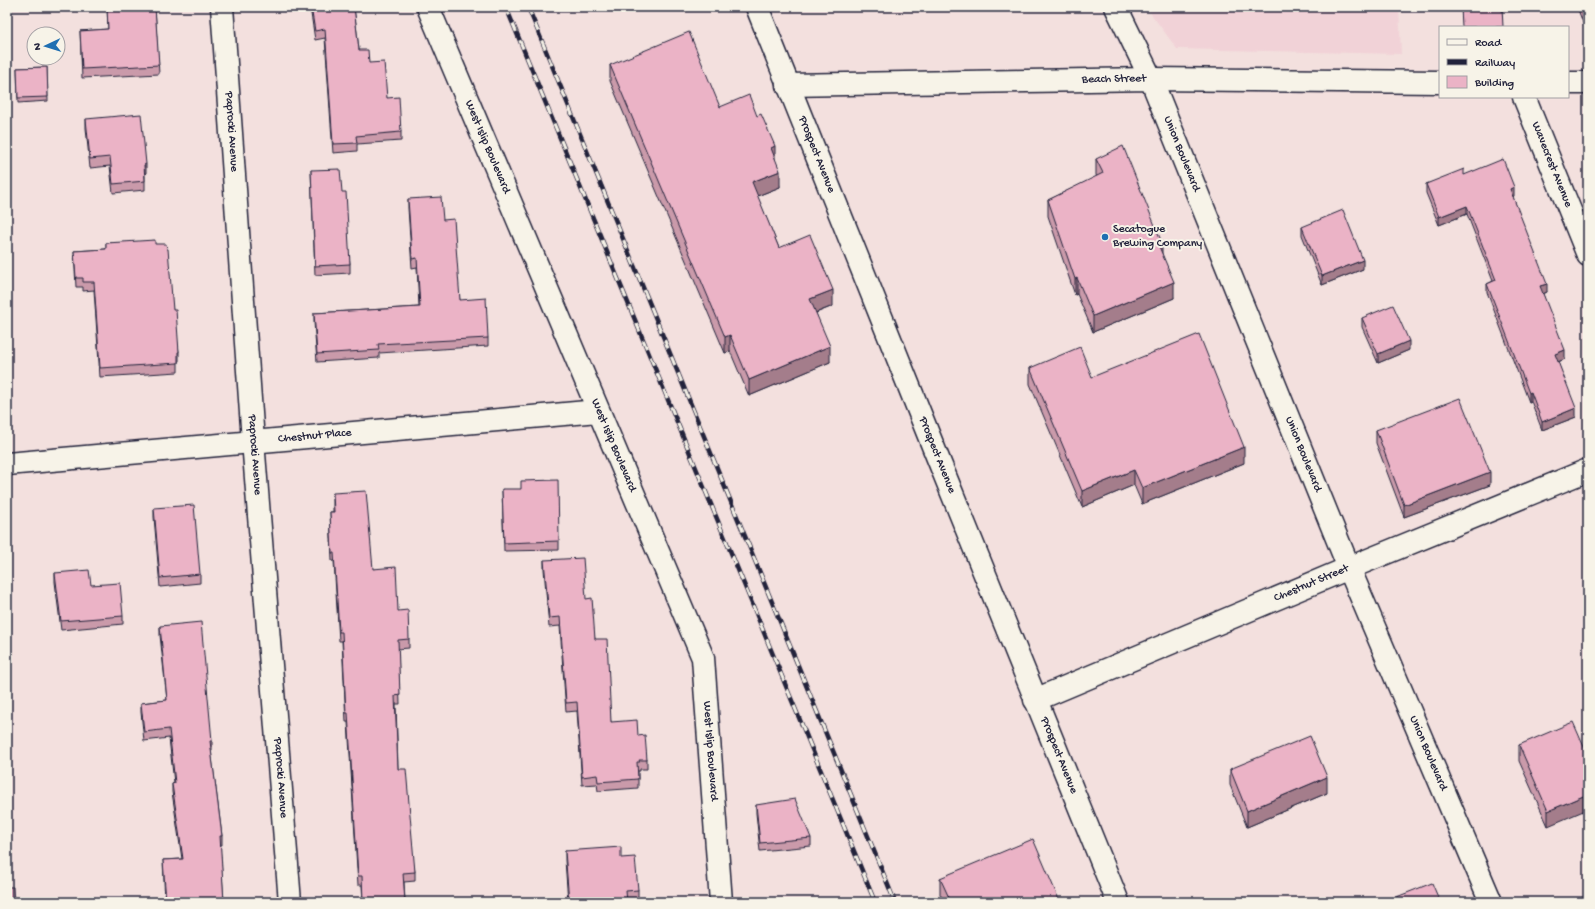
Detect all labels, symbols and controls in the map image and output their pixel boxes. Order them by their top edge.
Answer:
north arrow [26,26,66,66]
legend [1439,26,1569,98]
text: Road [1475,37,1502,51]
text: N [32,43,44,51]
text: Railway [1475,57,1515,71]
street label: Beach Street [1081,72,1147,87]
text: Building [1474,77,1514,91]
street label: Paprocki Avenue [221,90,241,173]
street label: West Islip Boulevard [461,98,513,197]
street label: Prospect Avenue [794,113,838,196]
street label: Union Boulevard [1160,114,1203,195]
street label: Wavecrest Avenue [1528,120,1575,210]
place label: Secatogue Brewing Company [1112,223,1202,251]
marker: Secatogue Brewing Company [1100,232,1110,242]
street label: West Islip Boulevard [587,397,640,495]
street label: Paprocki Avenue [244,413,264,496]
street label: Prospect Avenue [915,414,959,497]
street label: Union Boulevard [1281,415,1325,495]
street label: Chestnut Place [277,426,353,447]
street label: Chestnut Street [1272,561,1352,606]
street label: West Islip Boulevard [699,701,721,802]
street label: Prospect Avenue [1036,714,1081,797]
street label: Union Boulevard [1406,714,1450,794]
street label: Paprocki Avenue [270,736,290,819]

